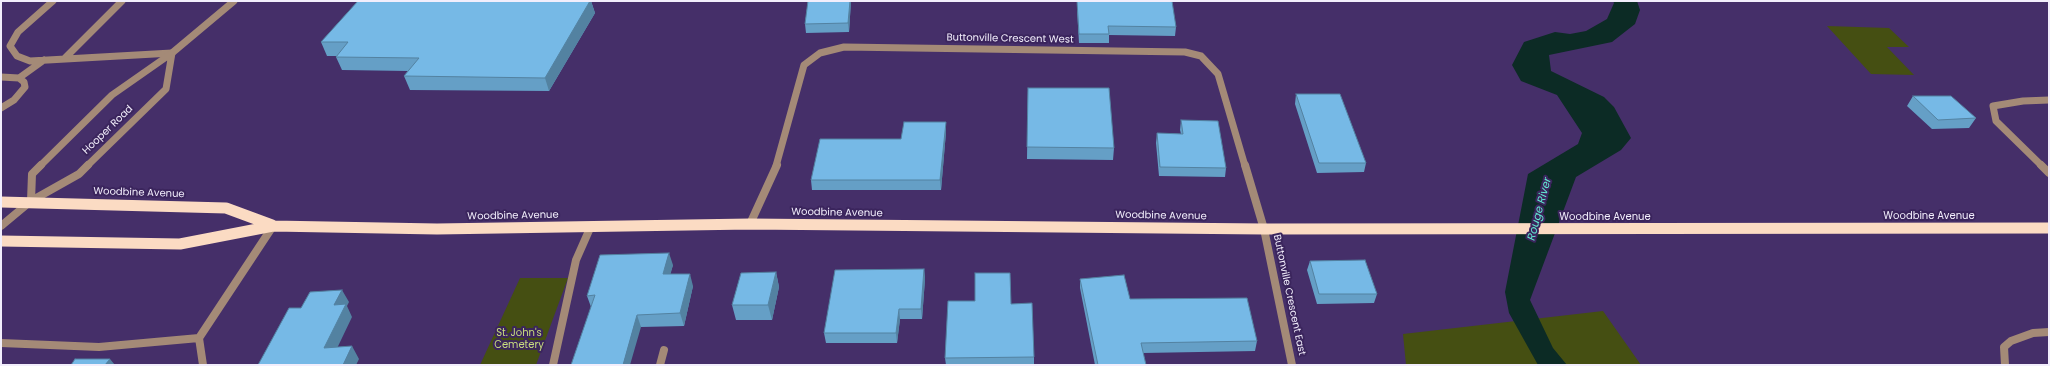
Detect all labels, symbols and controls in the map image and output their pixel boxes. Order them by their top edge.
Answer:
street label: Buttonville Crescent West [946,32,1074,46]
street label: Hooper Road [80,103,136,157]
water label: Rouge River [1525,176,1555,242]
street label: Woodbine Avenue [93,185,185,201]
street label: Woodbine Avenue [791,206,883,220]
street label: Woodbine Avenue [467,209,559,223]
street label: Woodbine Avenue [1115,209,1207,223]
street label: Woodbine Avenue [1883,210,1975,222]
street label: Woodbine Avenue [1559,211,1651,223]
street label: Buttonville Crescent East [1270,234,1308,356]
park label: St. John's Cemetery [494,327,544,350]

